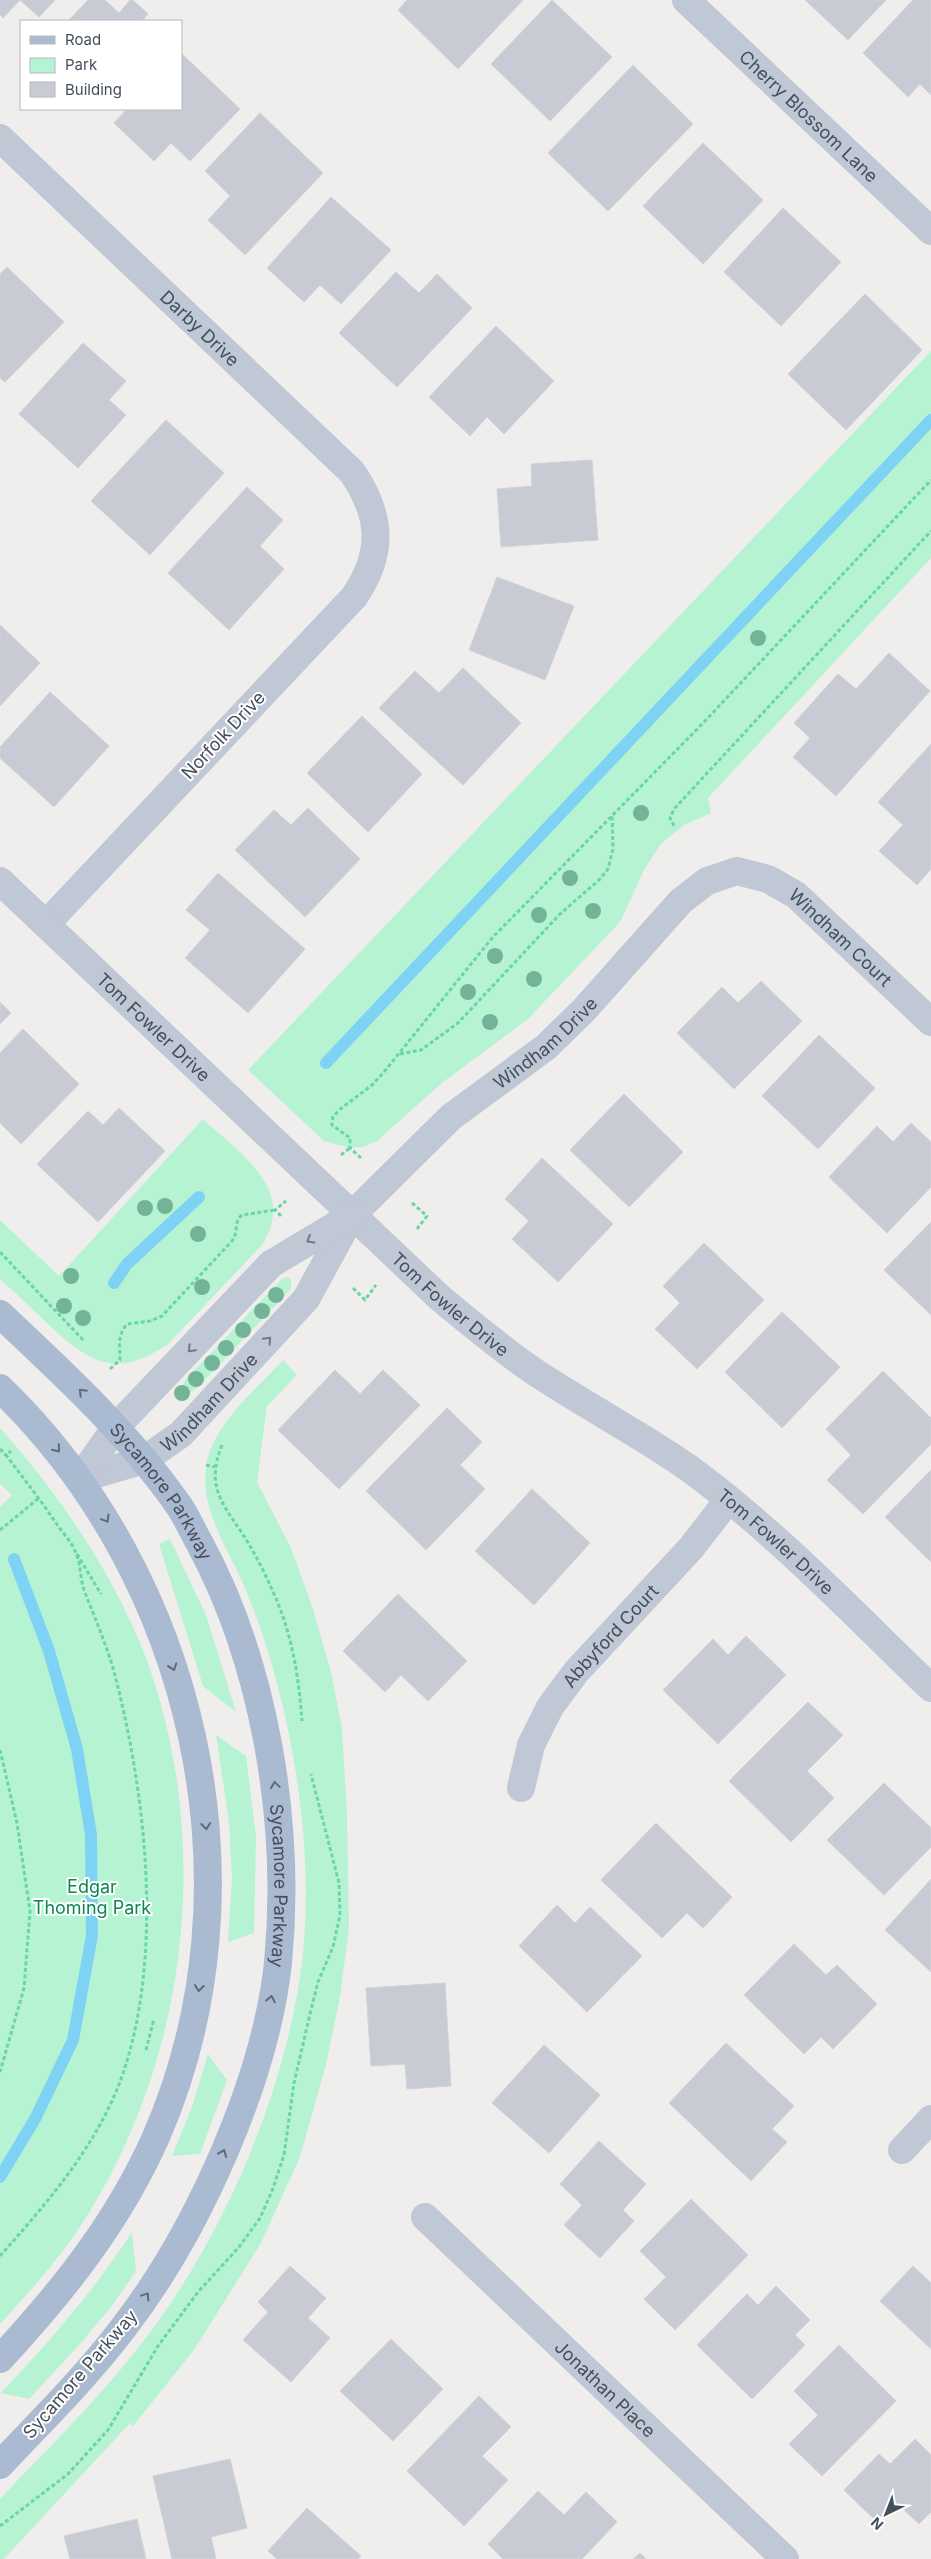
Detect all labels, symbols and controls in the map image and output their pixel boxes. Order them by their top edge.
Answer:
legend [20,20,182,110]
text: Road [65,30,101,49]
street label: Cherry Blossom Lane [735,46,883,186]
text: Park [65,55,98,74]
text: Building [65,80,122,99]
street label: Darby Drive [156,286,244,370]
street label: Norfolk Drive [177,687,269,783]
street label: Windham Court [785,884,896,990]
street label: Tom Fowler Drive [93,968,215,1085]
street label: Windham Drive [489,993,601,1093]
one-way arrow [306,1234,315,1244]
street label: Tom Fowler Drive [387,1247,513,1360]
one-way arrow [262,1337,271,1346]
one-way arrow [188,1343,197,1352]
street label: Windham Drive [156,1348,261,1456]
one-way arrow [79,1389,88,1398]
street label: Sycamore Parkway [106,1418,217,1563]
one-way arrow [51,1443,60,1453]
street label: Tom Fowler Drive [714,1484,838,1598]
one-way arrow [99,1514,109,1523]
street label: Abbyford Court [558,1580,662,1691]
one-way arrow [167,1662,177,1671]
one-way arrow [270,1780,280,1789]
street label: Sycamore Parkway [266,1803,292,1968]
one-way arrow [200,1822,211,1830]
park label: Edgar Thoming Park [33,1876,151,1918]
one-way arrow [194,1984,205,1992]
one-way arrow [266,1994,276,2003]
one-way arrow [217,2149,227,2158]
one-way arrow [140,2292,149,2302]
street label: Sycamore Parkway [18,2305,142,2443]
street label: Jonathan Place [551,2336,660,2441]
north arrow [861,2489,911,2539]
text: N [867,2514,886,2534]

